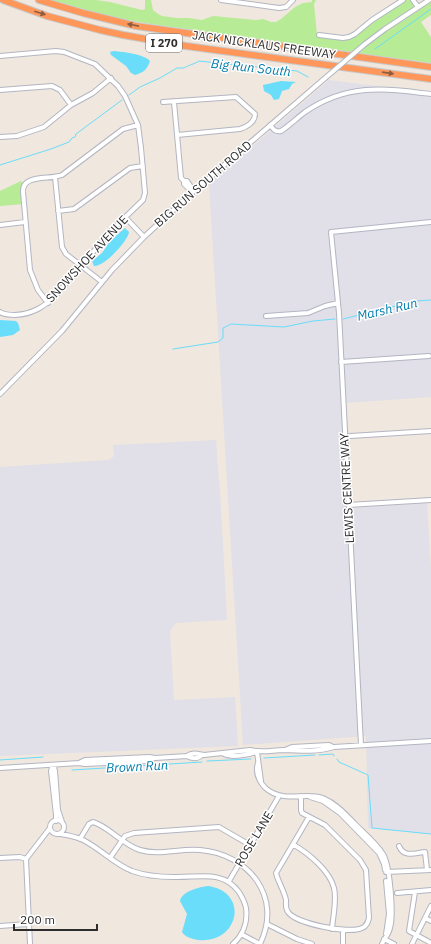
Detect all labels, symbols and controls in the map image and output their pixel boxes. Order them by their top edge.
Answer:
one-way arrow [34,10,46,16]
one-way arrow [127,22,139,28]
street label: JACK NICKLAUS FREEWAY [191,27,337,62]
road number: I 270 [146,34,182,52]
water label: Big Run South [210,55,292,80]
one-way arrow [382,70,394,77]
street label: BIG RUN SOUTH ROAD [151,137,254,230]
street label: SNOWSHOE AVENUE [42,212,131,305]
water label: Marsh Run [355,294,419,325]
street label: LEWIS CENTRE WAY [336,433,357,544]
water label: Brown Run [106,756,169,777]
street label: ROSE LANE [231,808,276,869]
scale bar [14,906,97,932]
text: 200 m [20,912,55,927]

